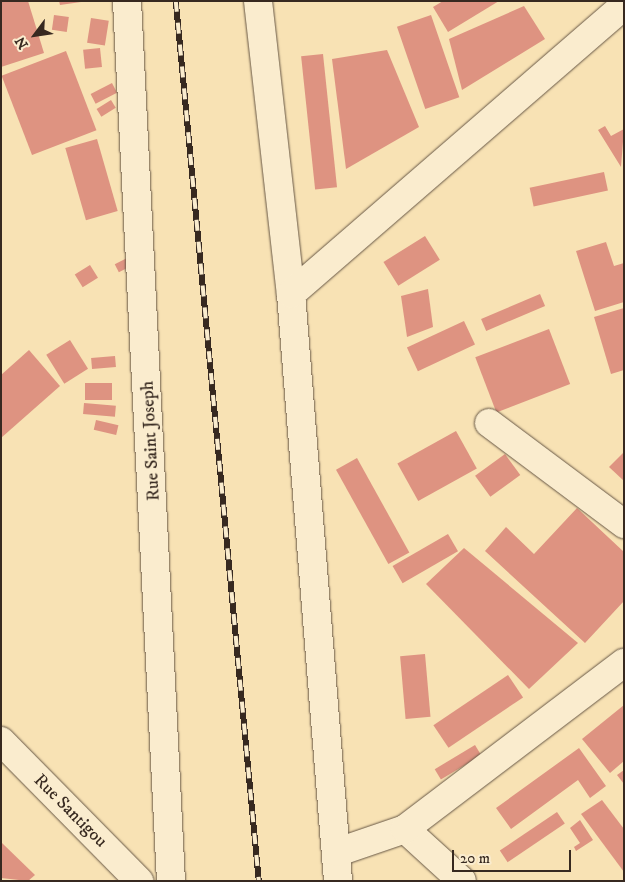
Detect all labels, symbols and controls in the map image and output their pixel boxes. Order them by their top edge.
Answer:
north arrow [10,10,60,60]
text: N [11,33,33,52]
street label: Rue Saint Joseph [137,380,165,502]
street label: Rue Santigou [29,770,111,852]
scale bar [455,840,574,872]
text: 20 m [460,849,490,868]

